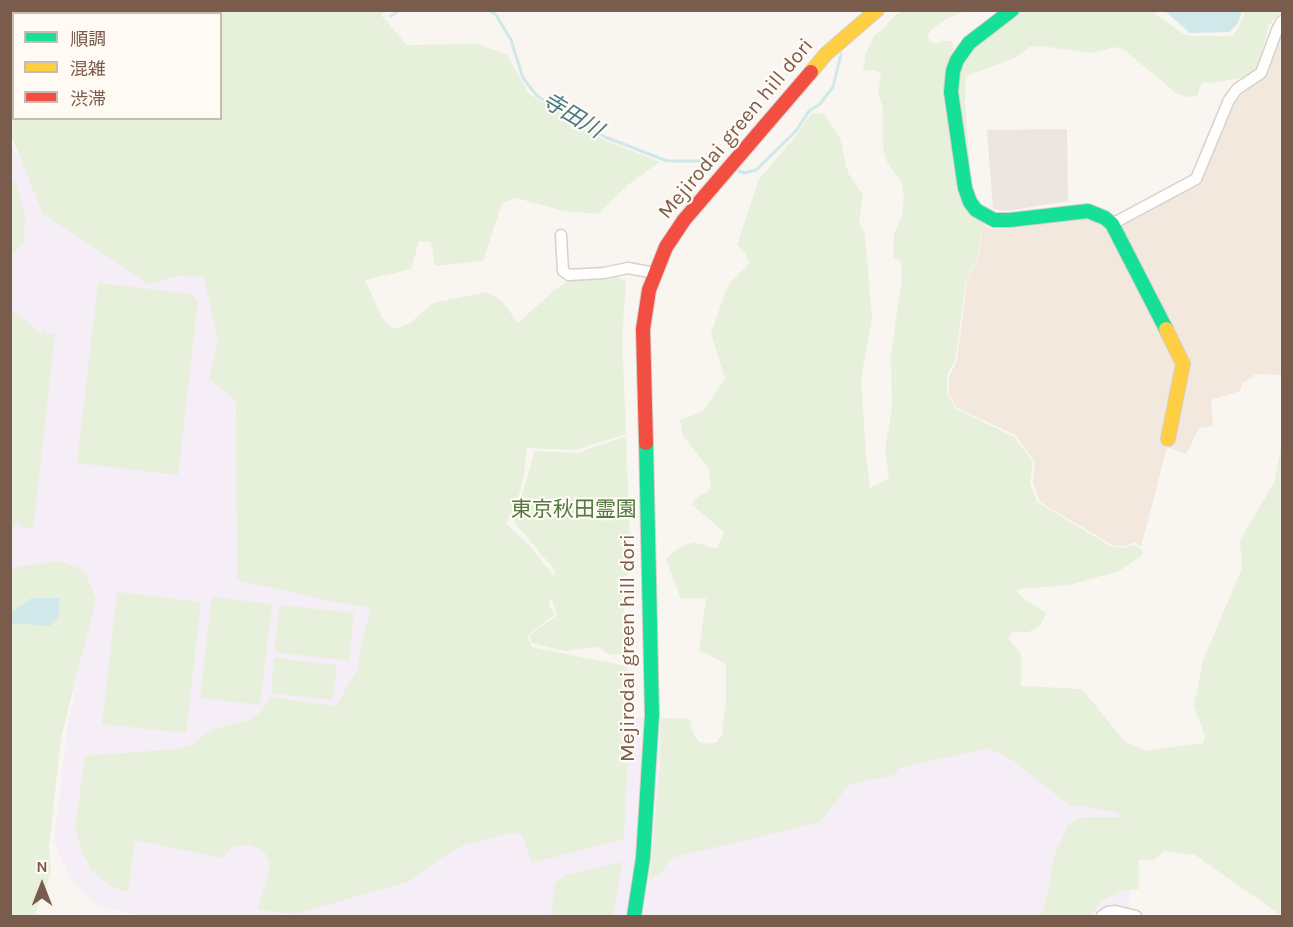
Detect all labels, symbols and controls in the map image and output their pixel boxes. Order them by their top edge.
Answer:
legend [12,12,222,120]
text: 順調 [70,28,106,50]
street label: Mejirodai green hill dori [653,34,819,224]
text: 混雑 [70,58,106,80]
text: 渋滞 [70,88,106,110]
water label: 寺田川 [537,88,607,144]
park label: 東京秋田霊園 [511,497,637,523]
street label: Mejirodai green hill dori [615,534,641,762]
north arrow [12,855,72,915]
text: N [36,857,48,876]

